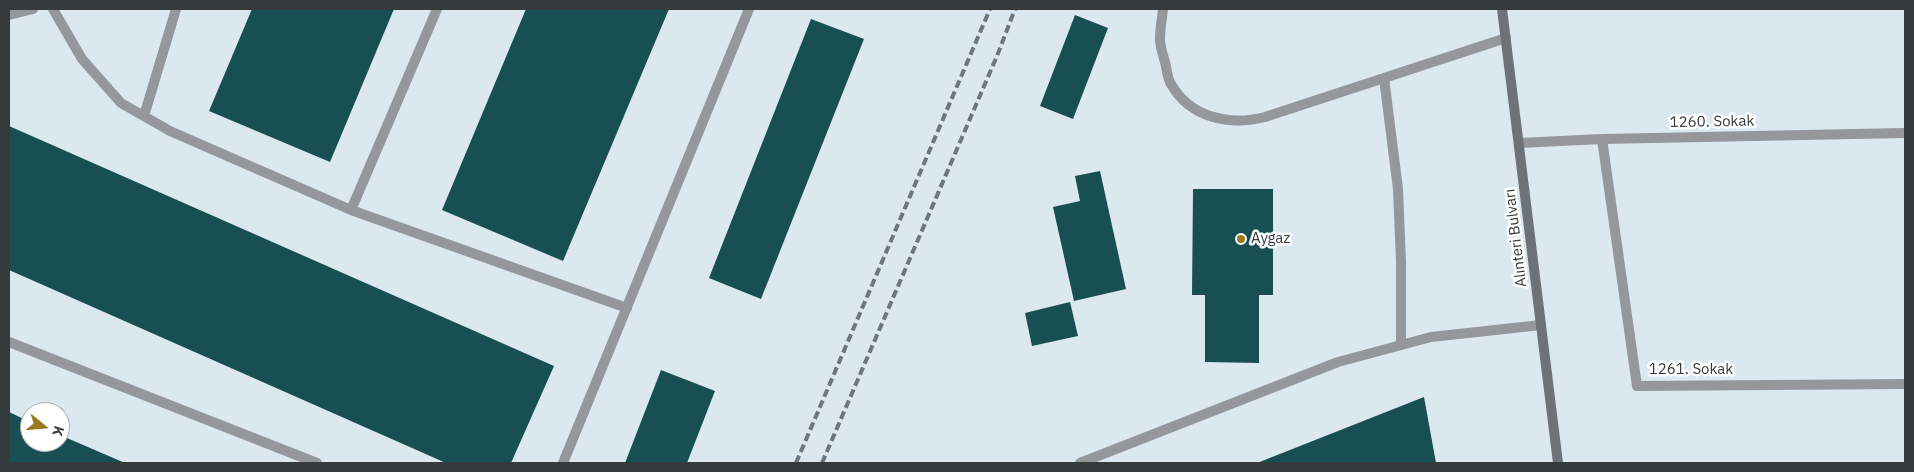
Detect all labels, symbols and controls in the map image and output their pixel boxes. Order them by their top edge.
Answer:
street label: 1260. Sokak [1670,112,1754,132]
street label: Alınteri Bulvarı [1501,188,1531,288]
place label: Aygaz [1251,230,1290,248]
marker: Aygaz [1235,233,1247,245]
street label: 1261. Sokak [1649,361,1733,379]
north arrow [20,402,70,452]
text: K [48,424,68,438]

